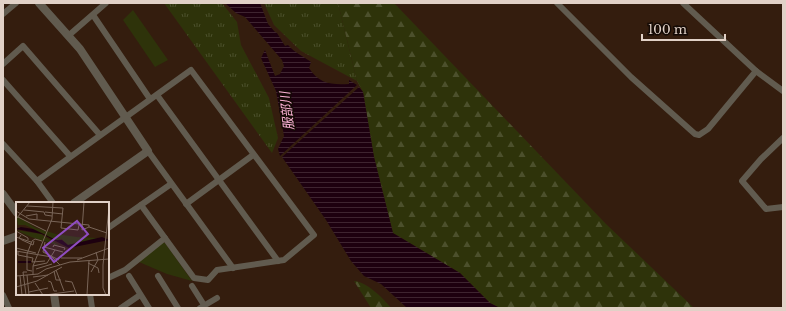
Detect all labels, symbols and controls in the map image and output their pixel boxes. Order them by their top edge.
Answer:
scale bar [642,16,725,42]
text: 100 m [648,22,687,37]
water label: 服部川 [276,89,298,131]
inset map [16,202,109,295]

